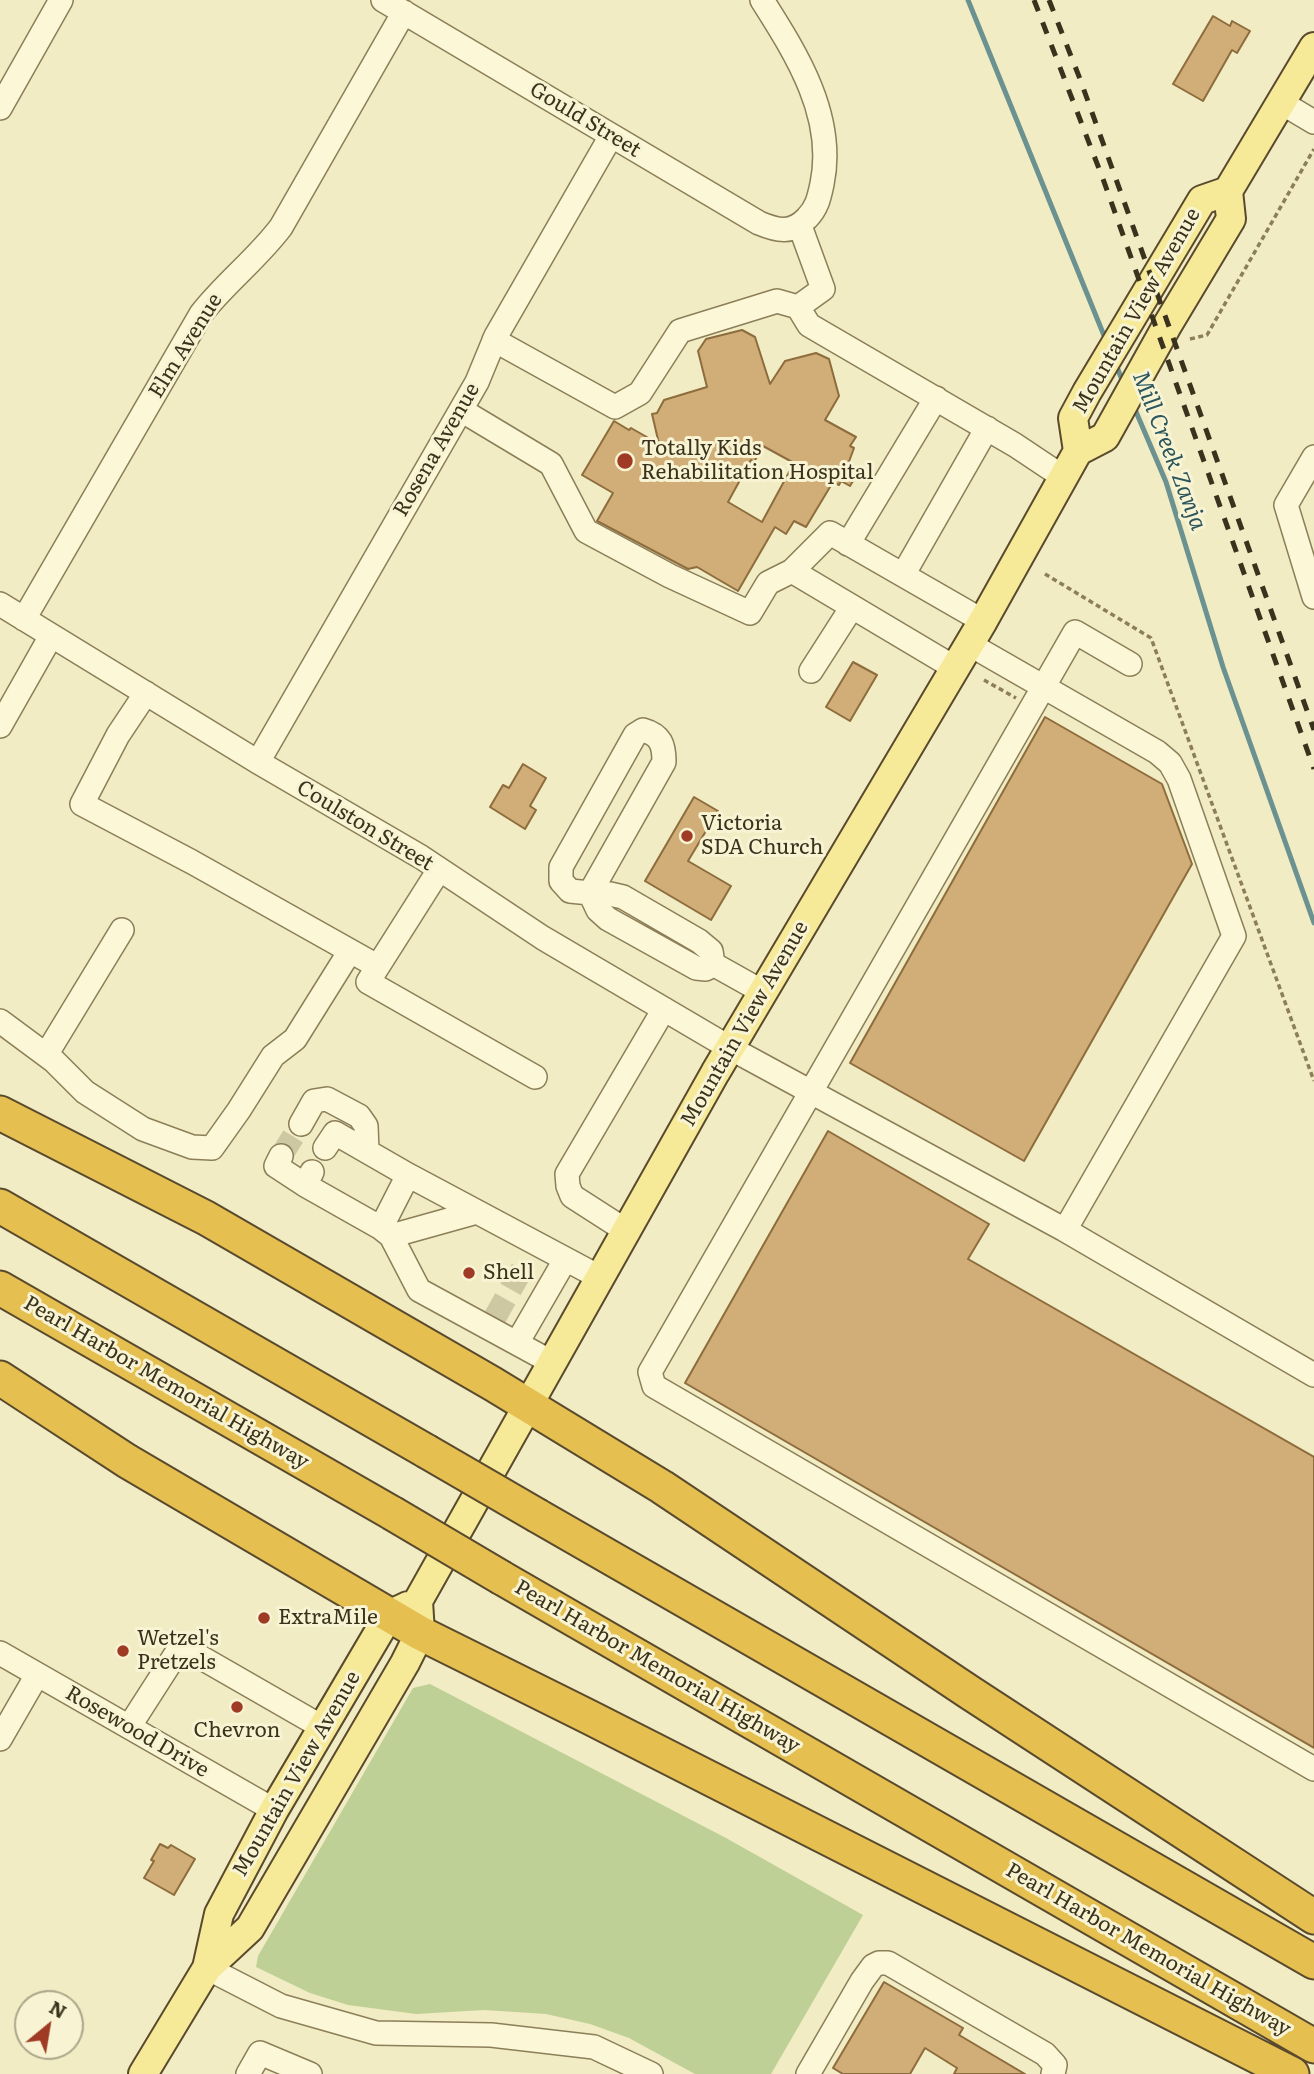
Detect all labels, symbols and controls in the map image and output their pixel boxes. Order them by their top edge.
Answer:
street label: Gould Street [525,77,645,163]
street label: Mountain View Avenue [1068,204,1206,418]
street label: Elm Avenue [144,289,228,403]
water label: Mill Creek Zanja [1126,368,1212,534]
street label: Rosena Avenue [389,379,485,521]
place label: Totally Kids Rehabilitation Hospital [641,436,873,486]
marker: Totally Kids Rehabilitation Hospital [615,451,635,471]
street label: Coulston Street [292,775,438,877]
place label: Victoria SDA Church [701,811,823,861]
marker: Victoria SDA Church [679,828,695,844]
street label: Mountain View Avenue [676,917,814,1131]
place label: Shell [483,1260,534,1286]
marker: Shell [461,1265,477,1281]
street label: Pearl Harbor Memorial Highway [19,1291,313,1475]
street label: Pearl Harbor Memorial Highway [510,1575,804,1759]
place label: ExtraMile [278,1605,378,1631]
marker: ExtraMile [256,1610,272,1626]
place label: Wetzel's Pretzels [137,1626,219,1676]
marker: Wetzel's Pretzels [115,1643,131,1659]
street label: Mountain View Avenue [228,1667,366,1881]
street label: Rosewood Drive [61,1681,213,1783]
marker: Chevron [229,1699,245,1715]
place label: Chevron [194,1718,280,1744]
street label: Pearl Harbor Memorial Highway [1001,1858,1295,2042]
north arrow [14,1990,84,2060]
text: N [45,1992,72,2025]

